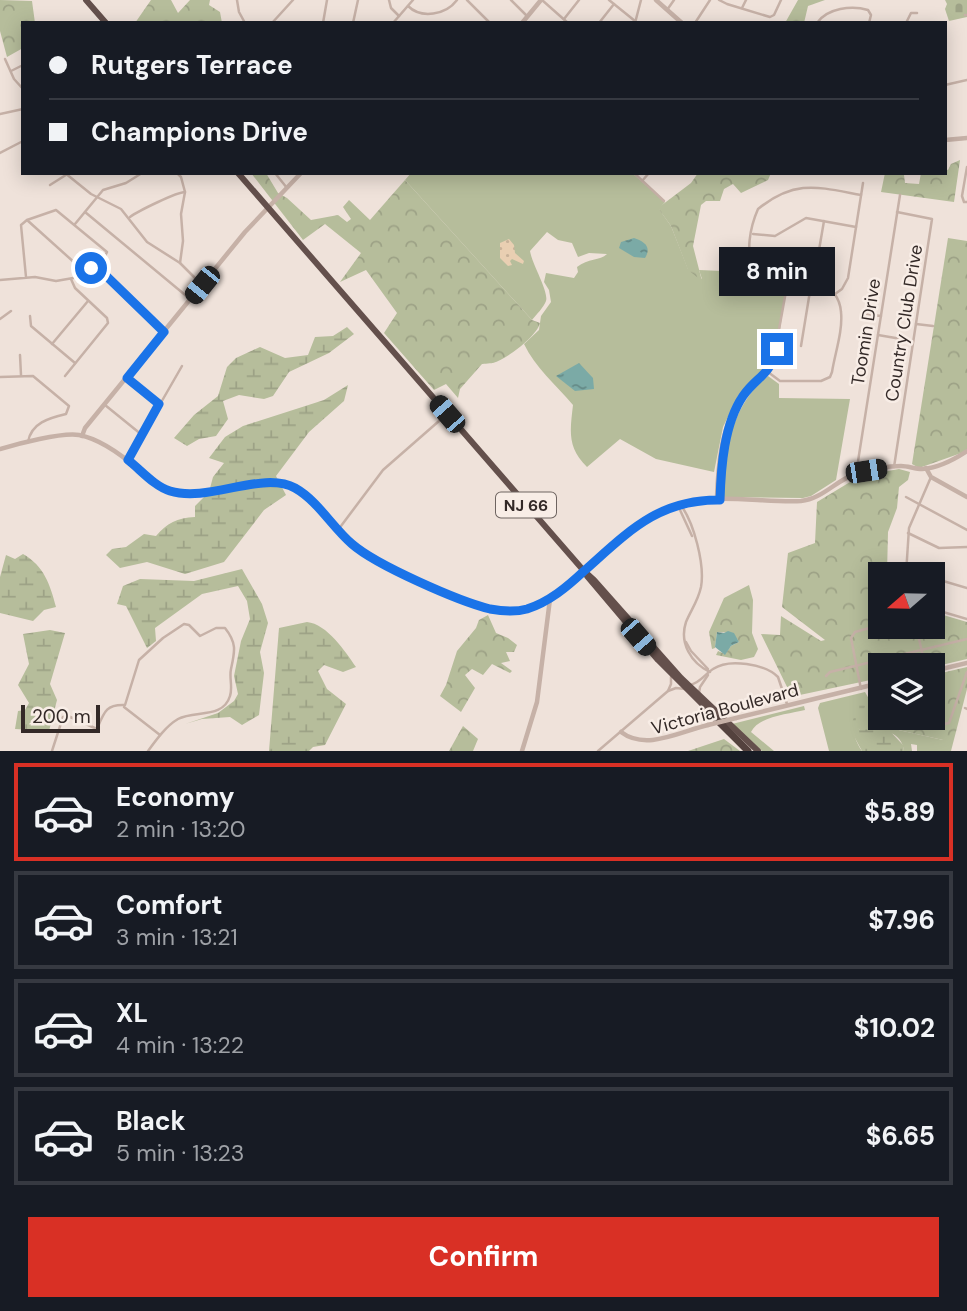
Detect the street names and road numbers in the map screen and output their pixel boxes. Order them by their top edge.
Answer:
street label: Country Club Drive [880,243,928,403]
street label: Toomin Drive [846,277,886,387]
road number: NJ 66 [496,492,556,518]
street label: Victoria Boulevard [649,678,801,740]

